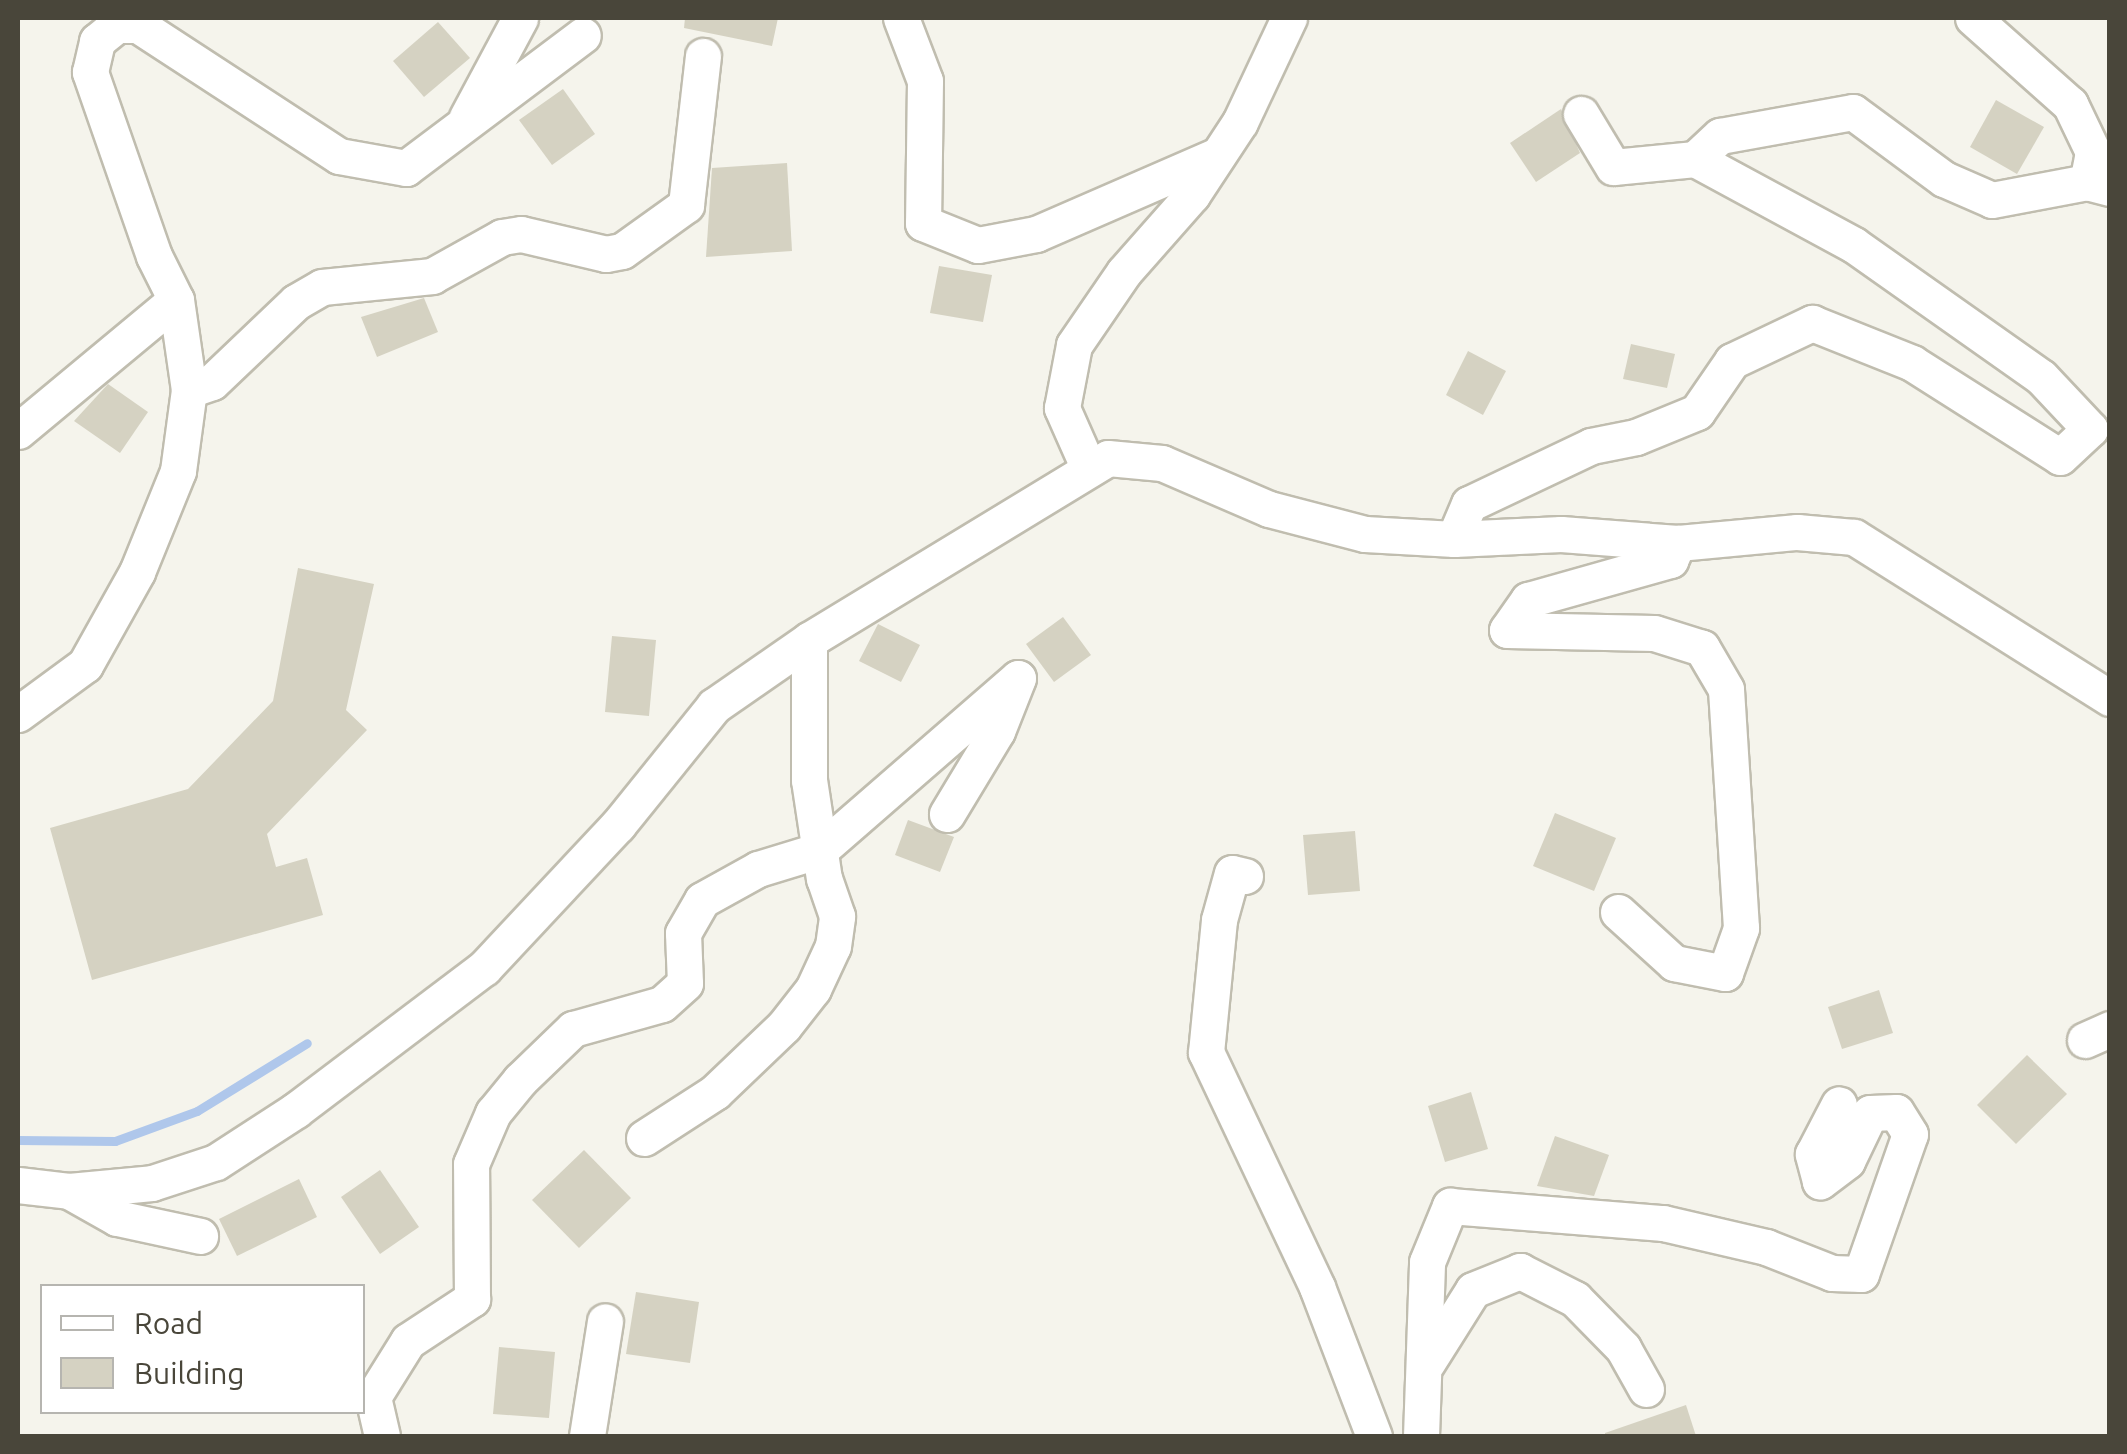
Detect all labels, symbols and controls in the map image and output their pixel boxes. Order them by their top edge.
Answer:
legend [40,1284,365,1414]
text: Road [134,1306,203,1340]
text: Building [134,1356,245,1390]

